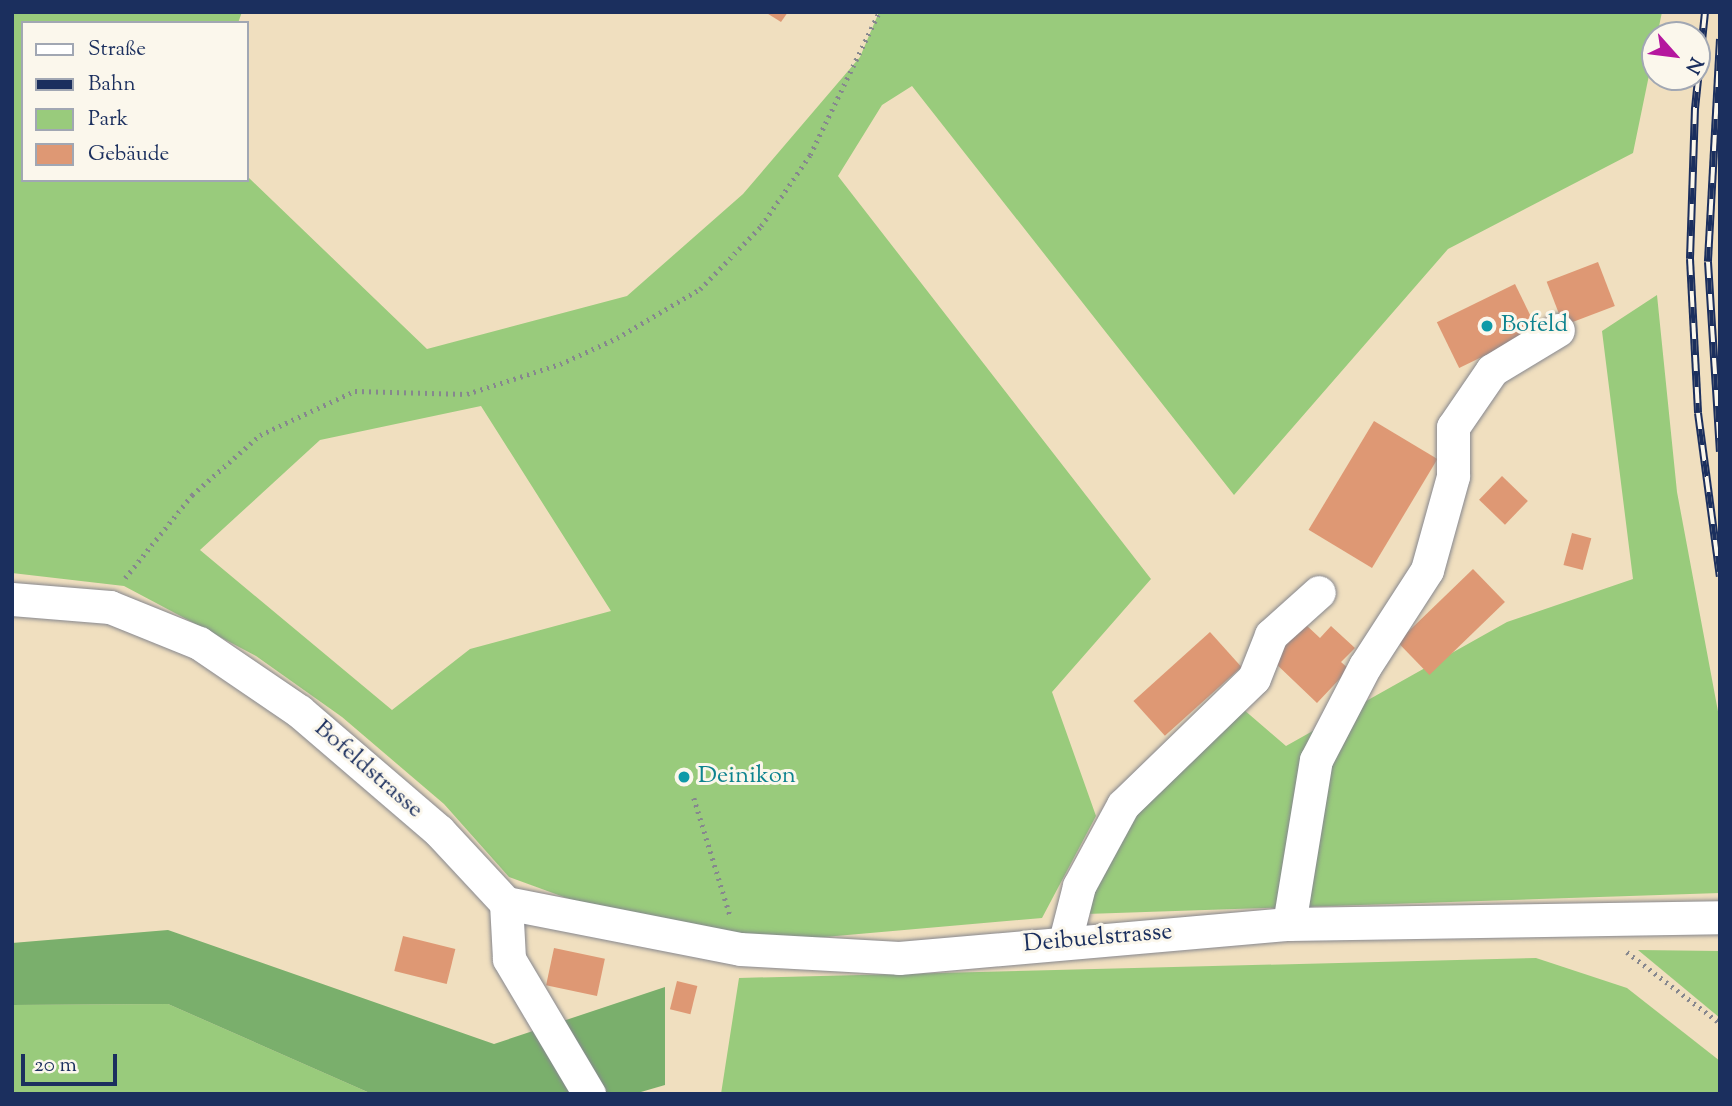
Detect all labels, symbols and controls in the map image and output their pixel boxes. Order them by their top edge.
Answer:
legend [21,21,248,182]
north arrow [1641,21,1711,91]
text: Straße [88,35,146,65]
text: N [1678,52,1709,78]
text: Bahn [88,70,136,100]
text: Park [88,105,128,135]
text: Gebäude [88,140,169,170]
place label: Bofeld [1501,312,1568,340]
marker: Bofeld [1479,318,1495,334]
street label: Bofeldstrasse [308,715,428,825]
place label: Deinikon [698,763,796,791]
marker: Deinikon [676,769,692,785]
street label: Deibuelstrasse [1022,918,1174,960]
scale bar [24,1040,121,1084]
text: 20 m [34,1051,77,1081]

